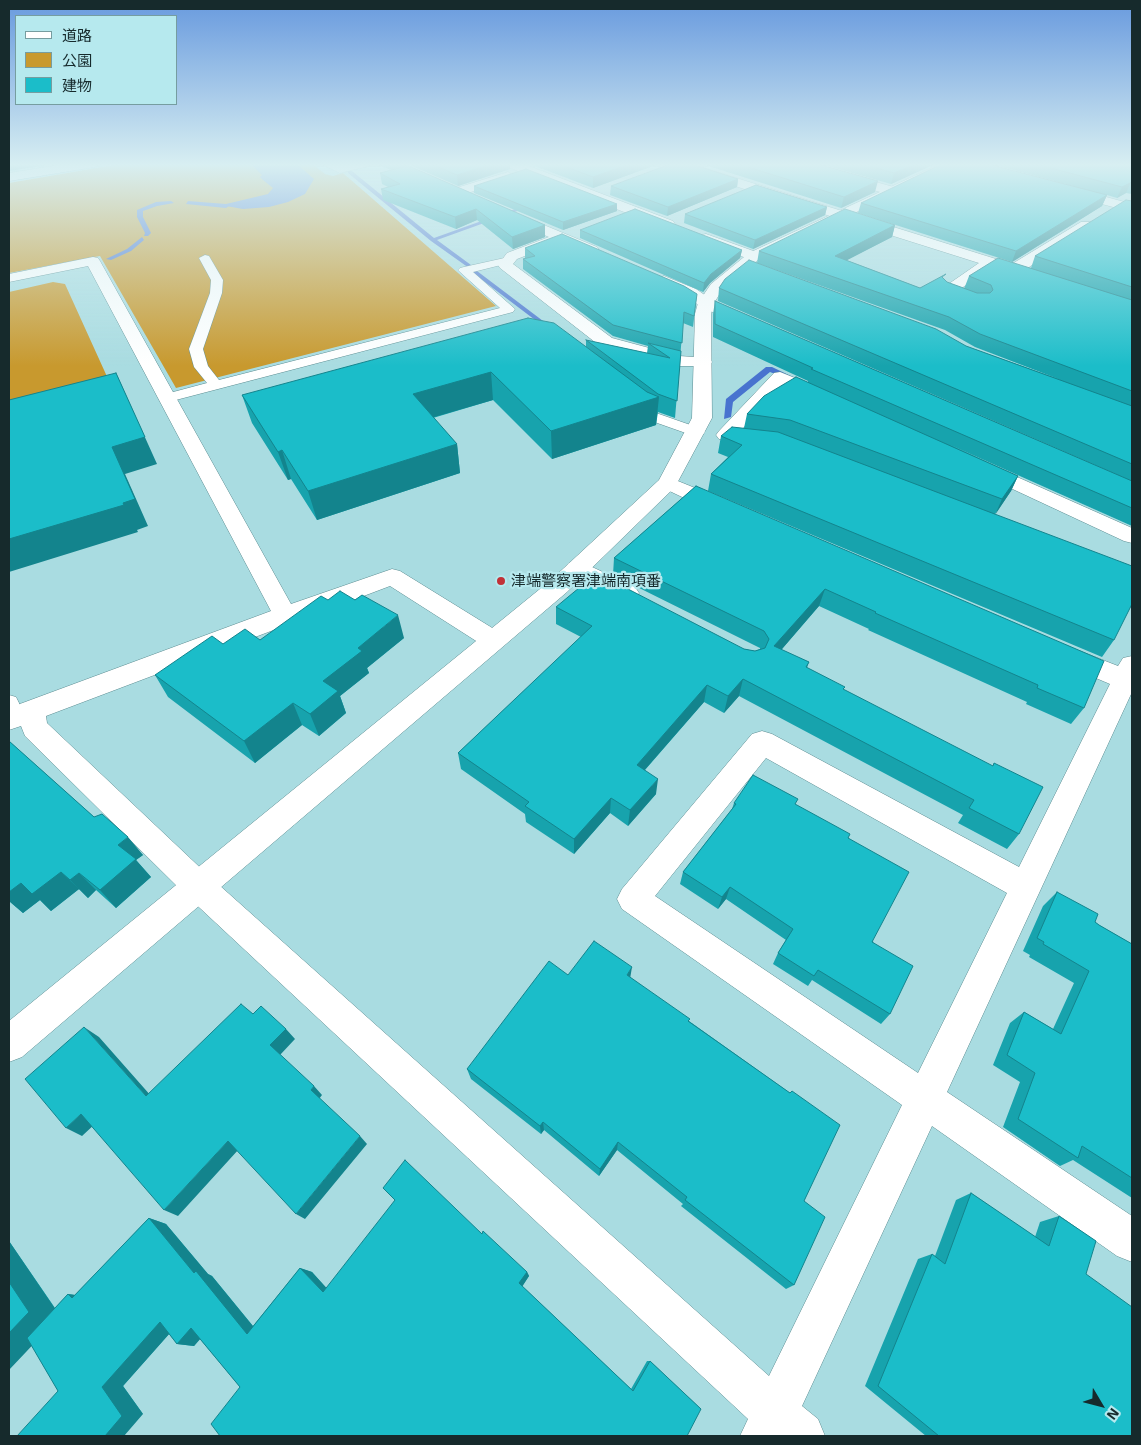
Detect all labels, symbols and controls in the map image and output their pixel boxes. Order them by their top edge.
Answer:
legend [15,15,178,105]
text: 道路 [62,26,92,44]
text: 公園 [62,51,92,69]
text: 建物 [62,76,92,94]
place label: 津端警察署津端南項番 [511,572,661,590]
marker: 津端警察署津端南項番 [495,575,507,587]
north arrow [1076,1380,1126,1430]
text: N [1104,1405,1123,1423]

